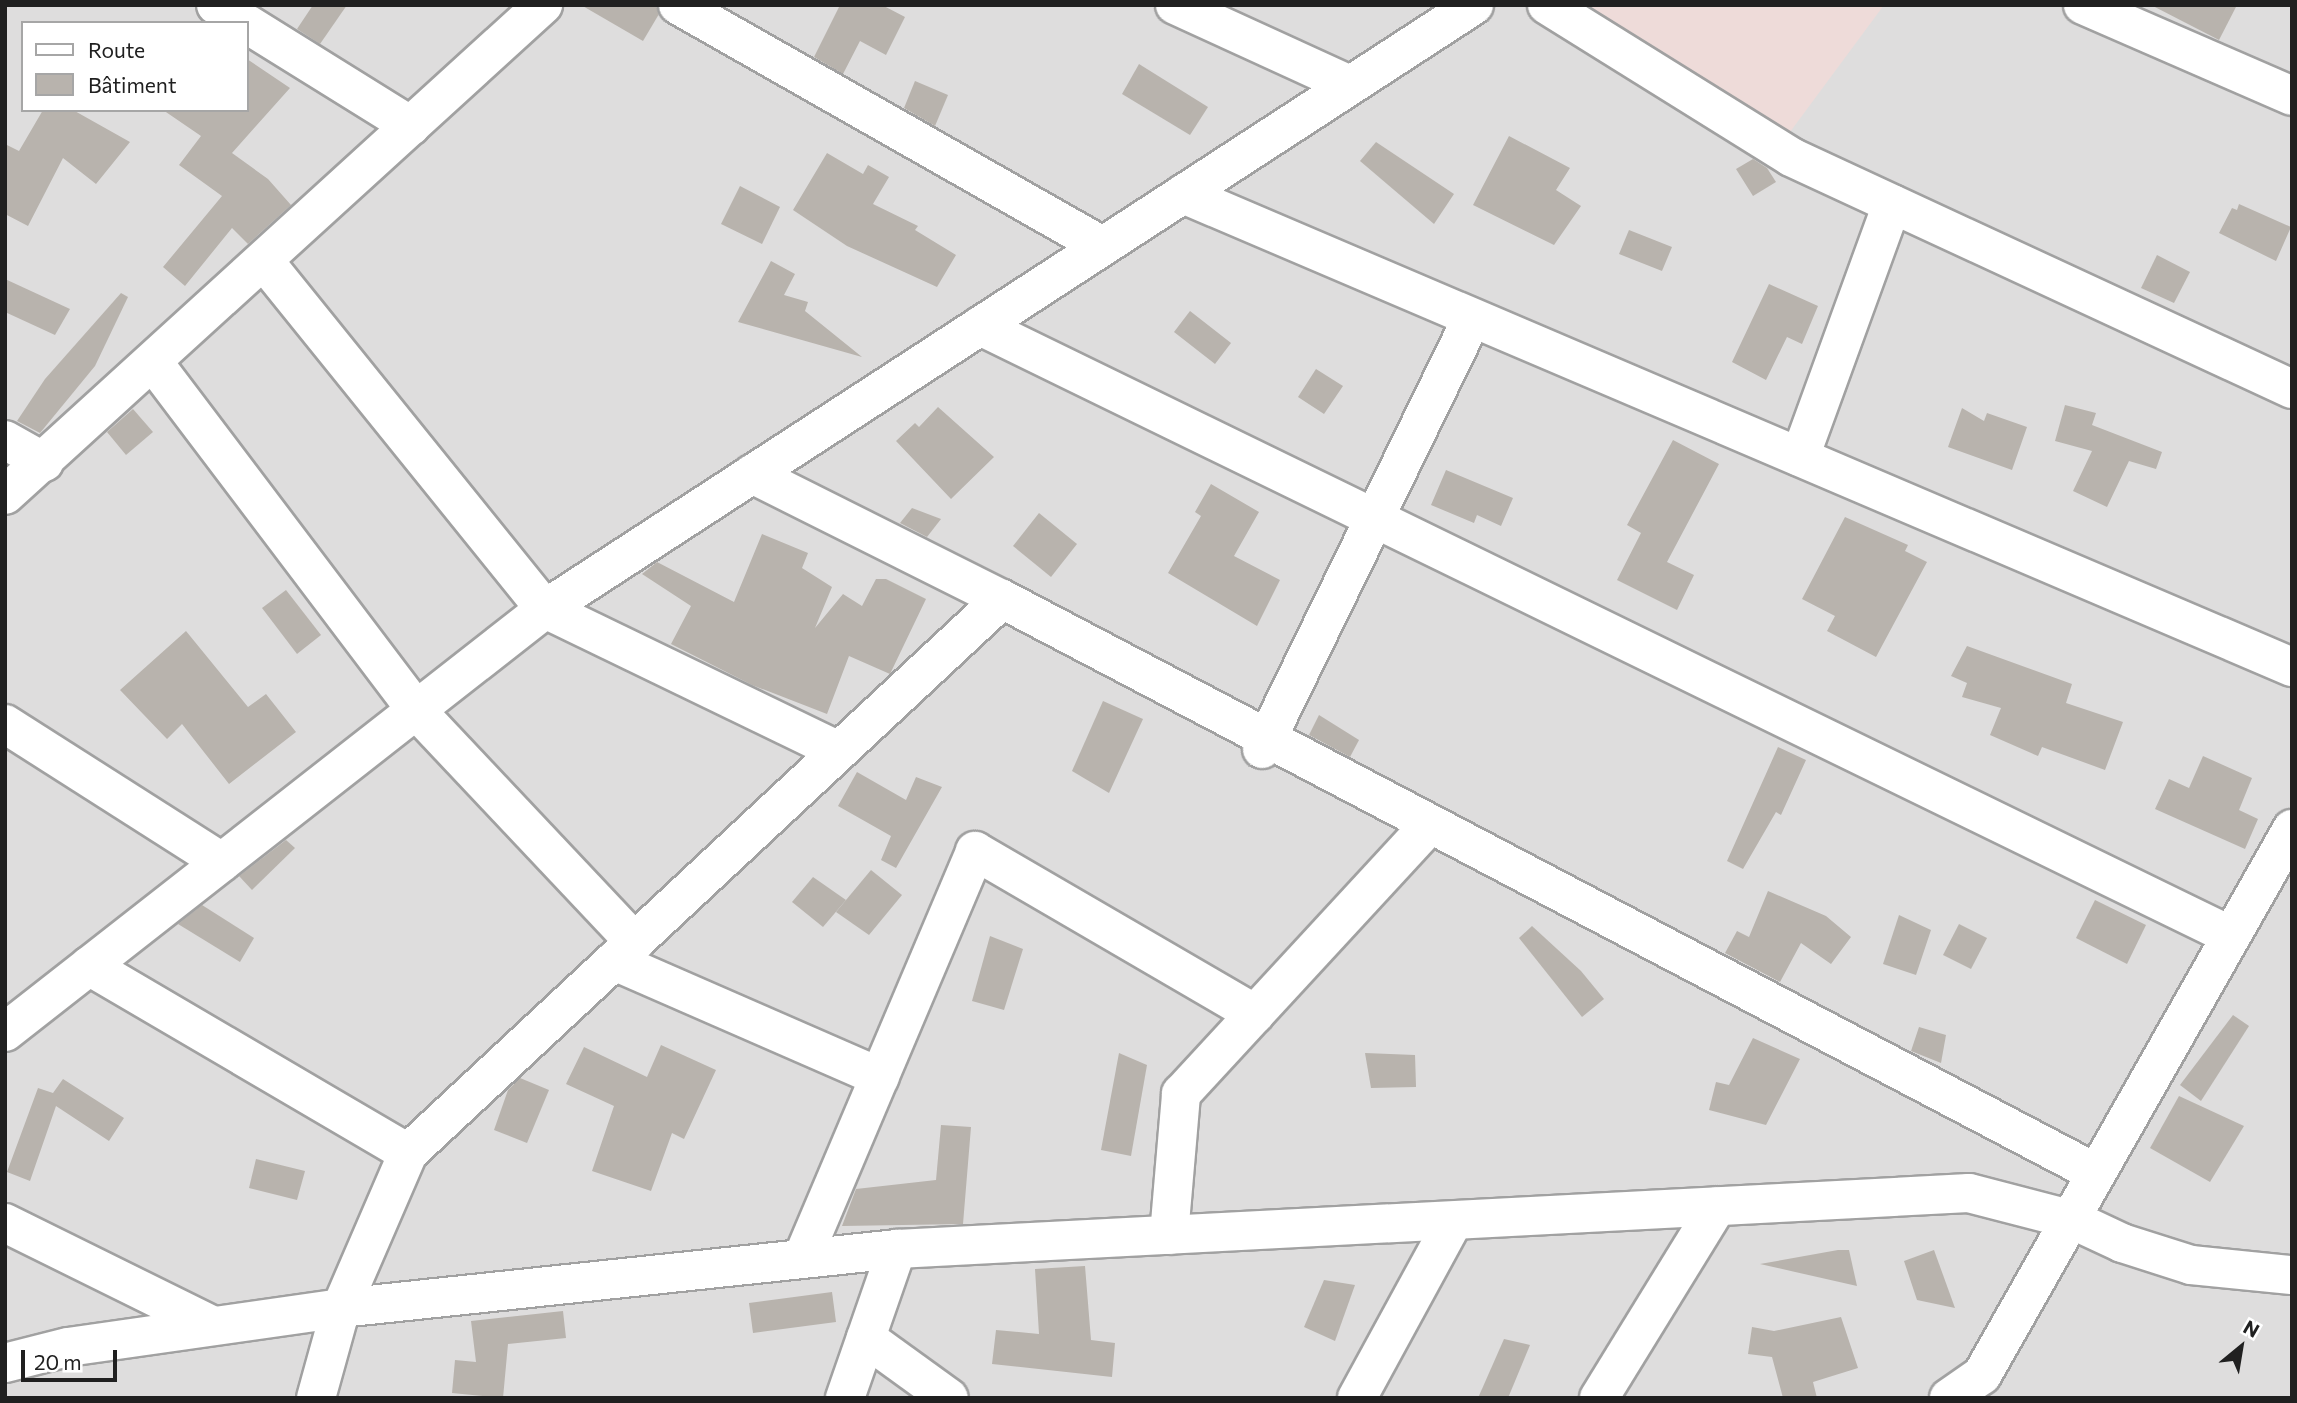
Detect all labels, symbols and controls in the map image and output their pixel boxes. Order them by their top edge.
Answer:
legend [21,21,248,112]
text: Route [88,37,145,62]
text: Bâtiment [88,72,177,97]
north arrow [2206,1312,2276,1382]
text: N [2240,1315,2264,1342]
scale bar [24,1336,121,1380]
text: 20 m [34,1349,82,1374]

